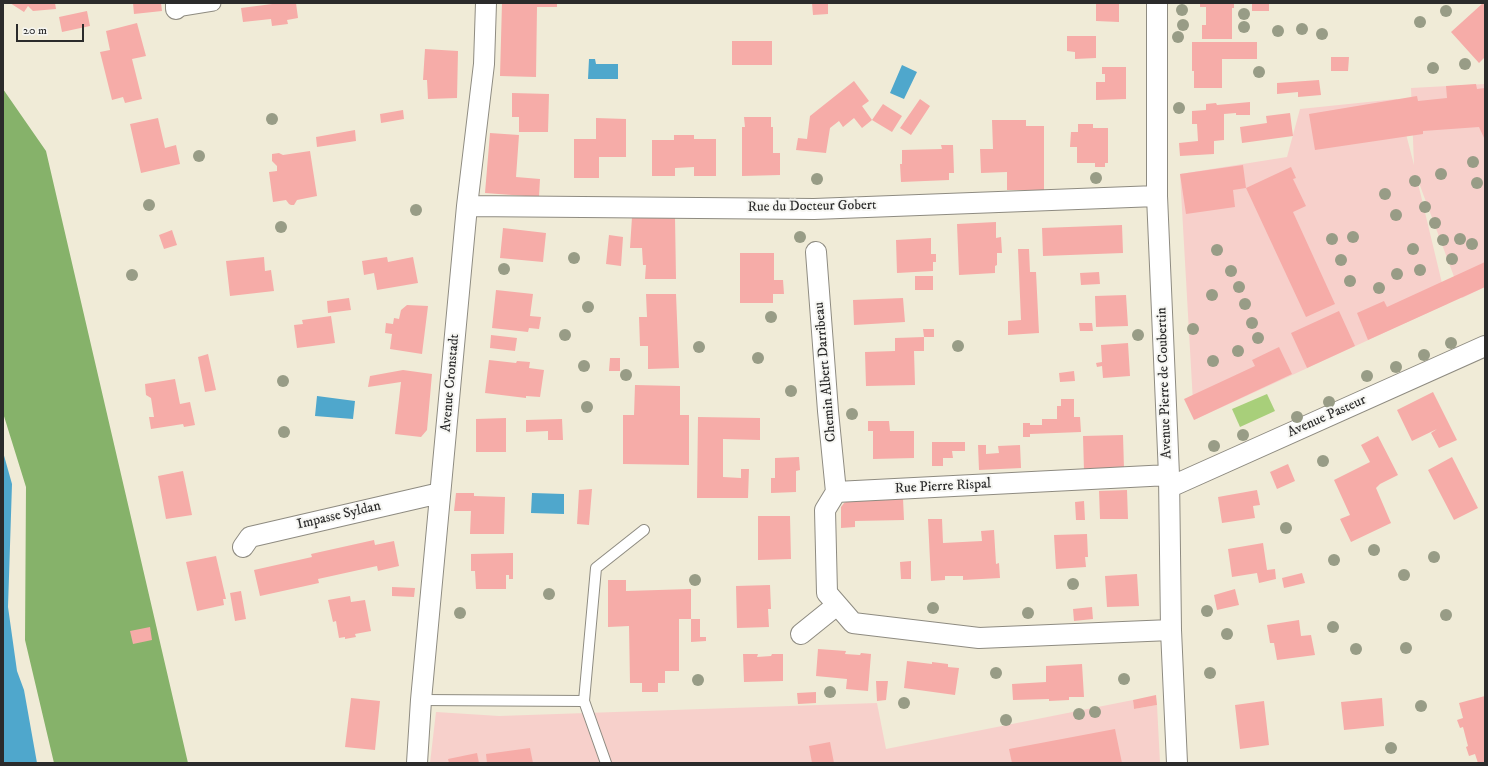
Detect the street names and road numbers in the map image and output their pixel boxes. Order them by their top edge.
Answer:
street label: Rue du Docteur Gobert [747,197,877,217]
street label: Chemin Albert Darribeau [812,301,840,443]
street label: Avenue Pierre de Coubertin [1154,307,1176,459]
street label: Avenue Cronstadt [438,333,464,433]
street label: Avenue Pasteur [1285,392,1369,442]
street label: Rue Pierre Rispal [894,476,992,498]
street label: Impasse Syldan [295,498,383,534]

